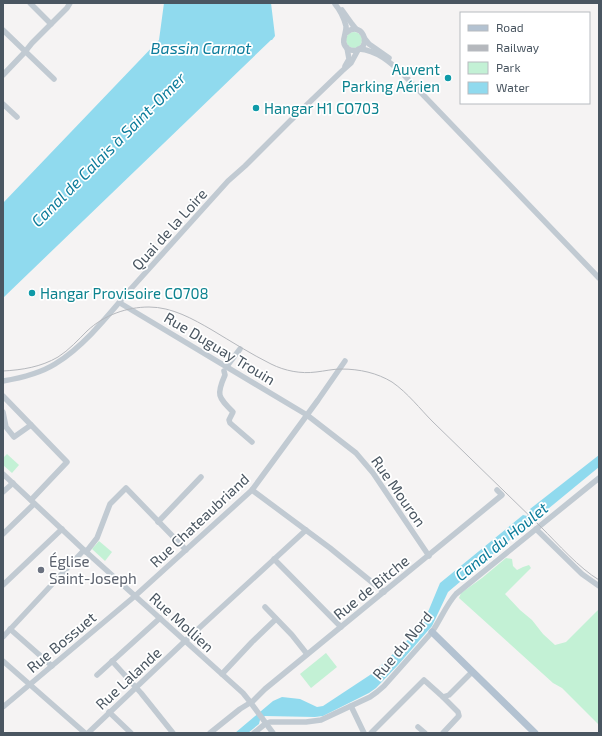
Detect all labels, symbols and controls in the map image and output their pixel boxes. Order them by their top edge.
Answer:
legend [460,12,590,104]
text: Road [496,20,524,34]
water label: Bassin Carnot [151,38,252,57]
text: Railway [496,40,540,54]
place label: Auvent Parking Aérien [342,60,440,95]
text: Park [496,60,521,74]
water label: Canal de Calais à Saint-Omer [27,68,189,230]
marker: Auvent Parking Aérien [443,73,453,83]
text: Water [496,80,530,94]
place label: Hangar H1 CO703 [264,99,379,117]
marker: Hangar H1 CO703 [251,103,261,113]
street label: Quai de la Loire [128,184,211,274]
place label: Hangar Provisoire CO708 [40,284,209,302]
marker: Hangar Provisoire CO708 [27,288,37,298]
street label: Rue Duguay Trouin [161,308,279,388]
street label: Rue Mouron [368,452,430,530]
street label: Rue Chateaubriand [146,469,252,571]
water label: Canal du Houlet [451,497,552,584]
street label: Rue de Bitche [330,551,412,623]
place label: Église Saint-Joseph [49,552,137,587]
marker: Église Saint-Joseph [36,565,46,575]
street label: Rue Mollien [146,588,218,656]
street label: Rue du Nord [368,607,436,683]
street label: Rue Bossuet [23,608,99,676]
street label: Rue Lalande [91,643,165,713]

